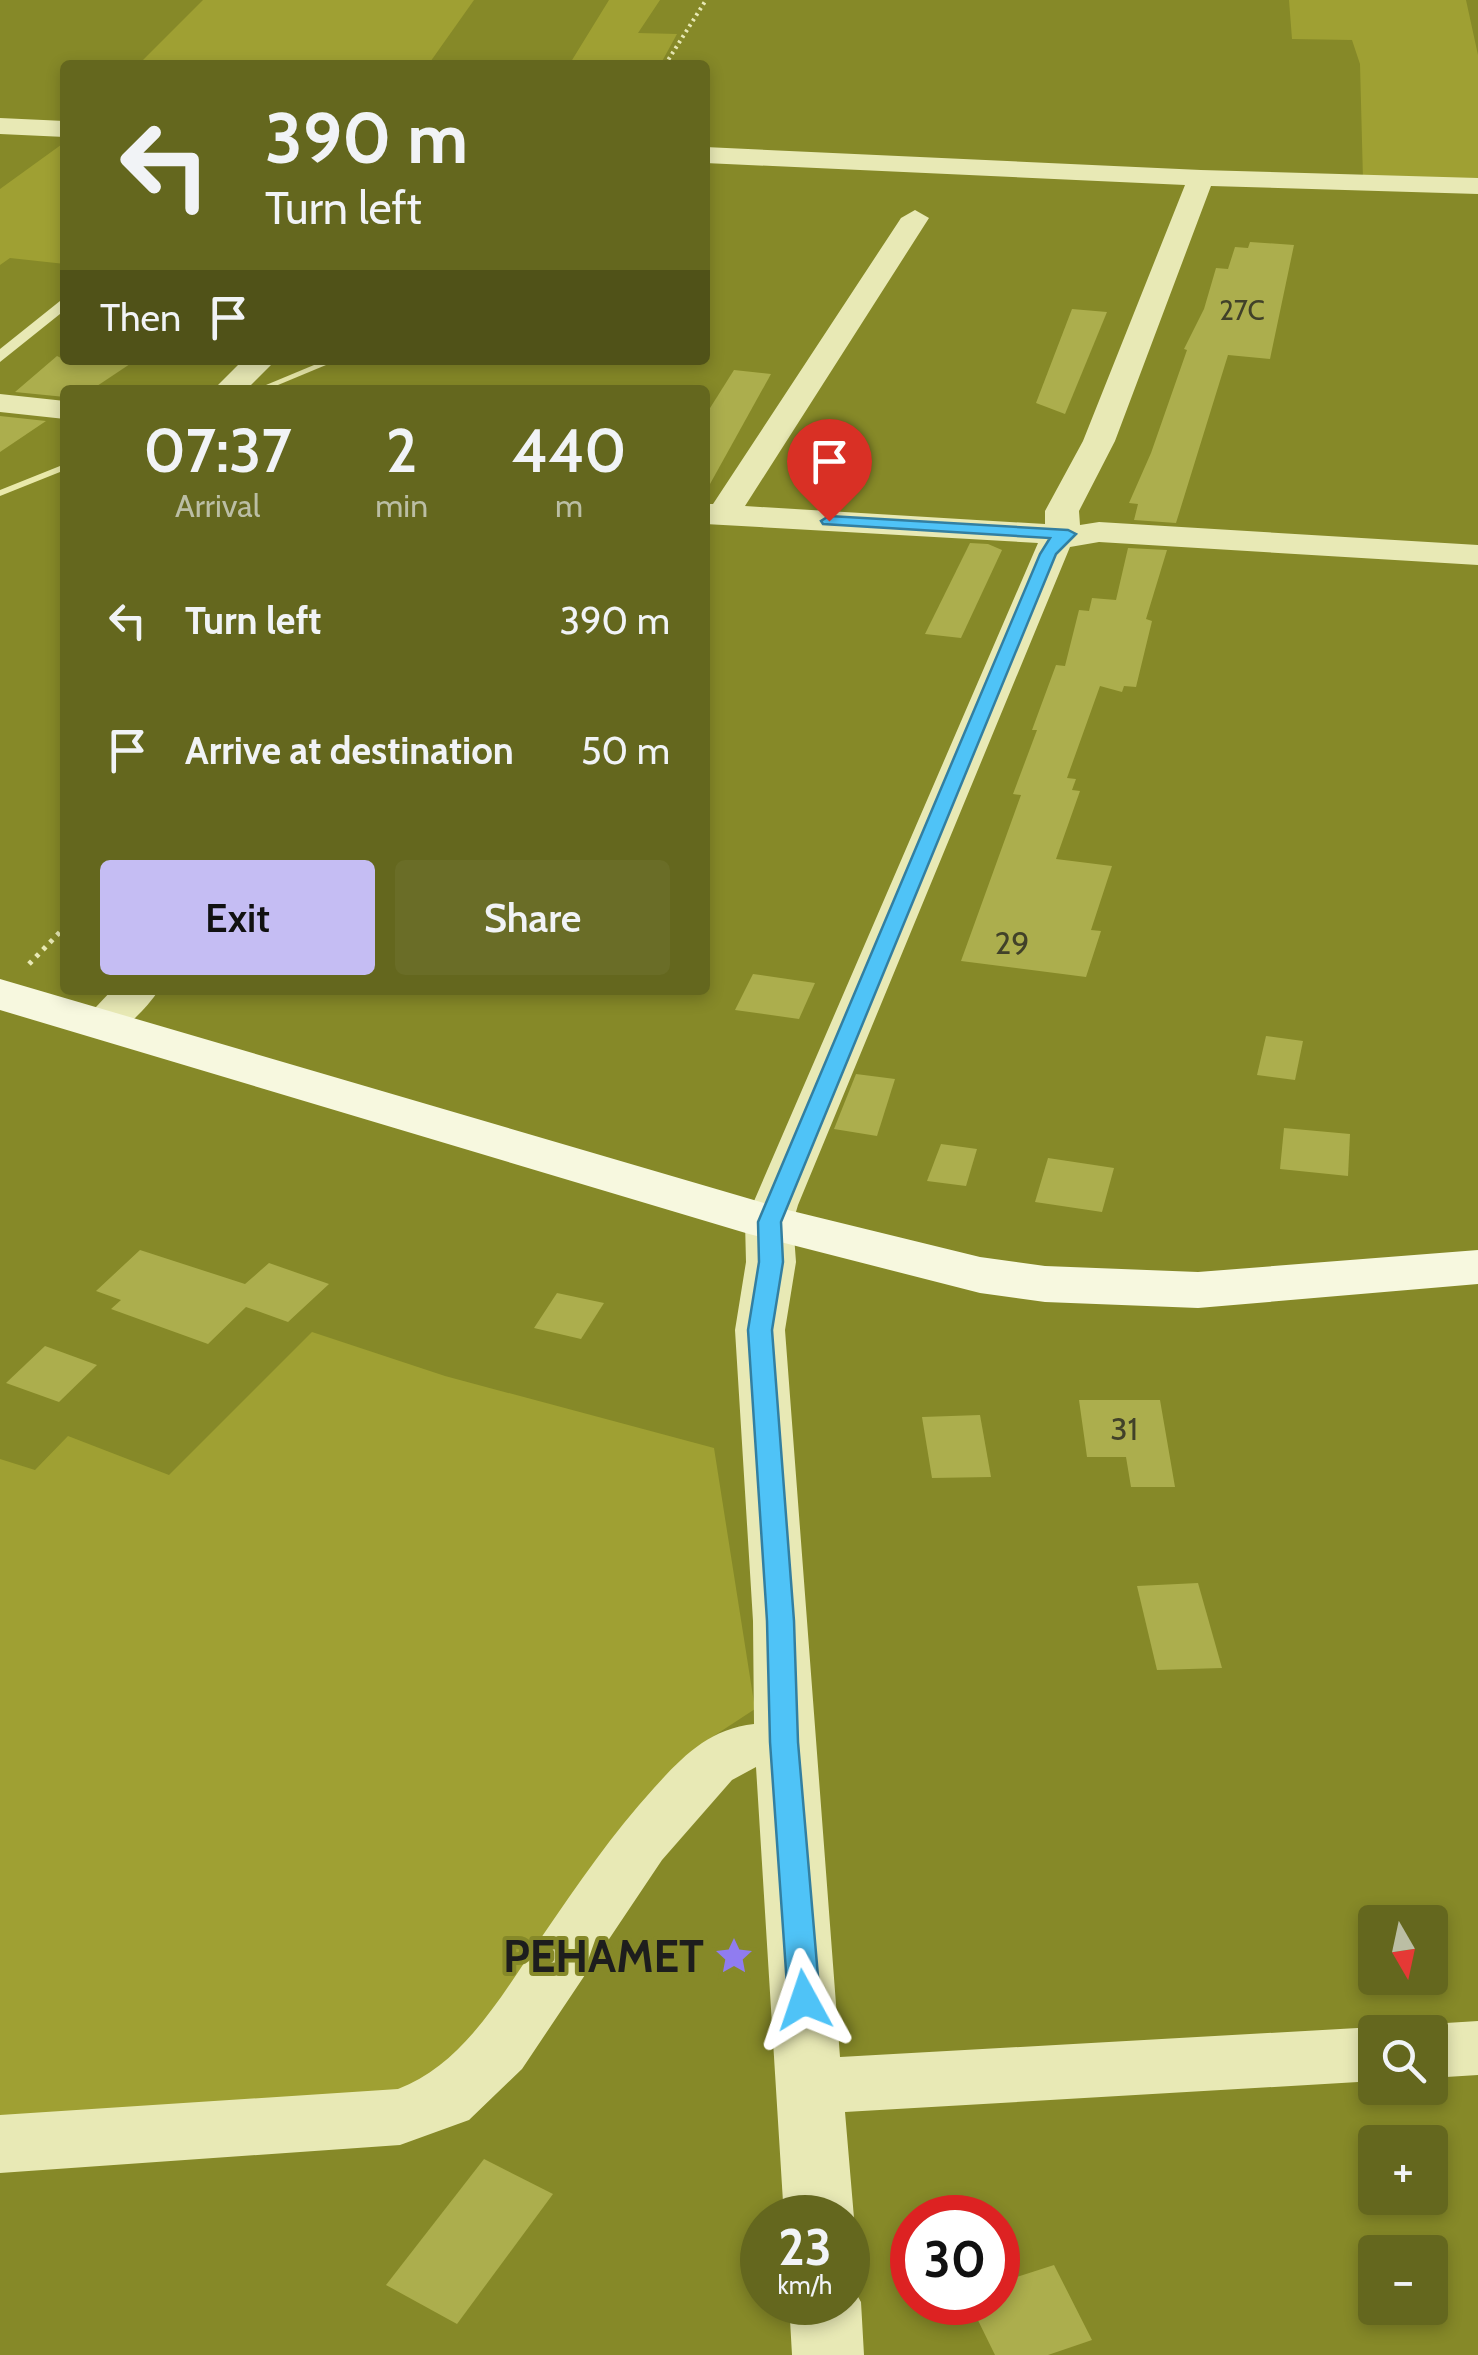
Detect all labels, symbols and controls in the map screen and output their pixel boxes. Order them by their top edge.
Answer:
text: 390 m [265,95,468,181]
icon: left [100,100,230,230]
text: Turn left [265,181,422,235]
icon: arrive [201,290,256,345]
house number: 27C [1219,293,1265,327]
text: Then [100,294,181,341]
text: 07:37 [144,414,292,487]
text: 2 [386,414,417,487]
text: 440 [512,414,626,487]
pin [787,419,872,522]
icon: arrive [802,434,857,489]
text: Arrival [175,486,260,525]
text: min [375,486,428,525]
text: m [555,486,583,525]
icon: left [100,593,155,648]
text: Turn left [185,597,321,644]
text: 390 m [559,597,670,644]
icon: arrive [100,723,155,778]
text: Arrive at destination [185,727,514,774]
text: 50 m [581,727,670,774]
button: Exit [100,860,375,975]
button: Share [395,860,670,975]
house number: 29 [995,923,1029,962]
house number: 31 [1110,1409,1138,1448]
north arrow [1358,1905,1448,1995]
map controls [1358,1905,1448,2325]
place label: PEHAMET [503,1929,704,1983]
place icon: PEHAMET [713,1935,755,1977]
position arrow [752,1948,856,2052]
button: search [1358,2015,1448,2105]
button: + [1358,2125,1448,2215]
speed limit sign: 30 [890,2195,1020,2325]
text: 23 [778,2217,832,2278]
button: − [1358,2235,1448,2325]
text: km/h [778,2270,832,2300]

